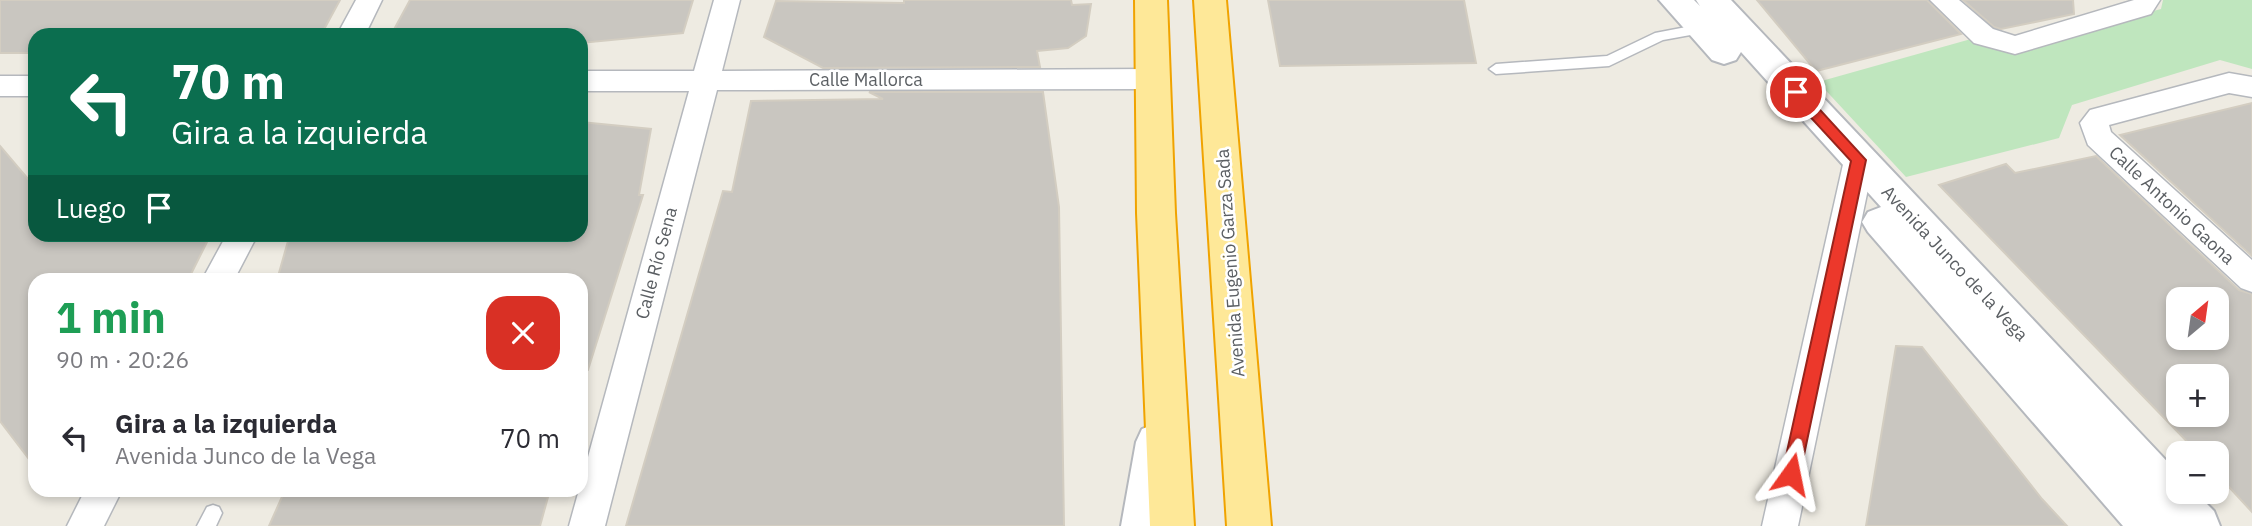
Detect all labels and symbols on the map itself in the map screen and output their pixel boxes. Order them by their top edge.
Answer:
pin [1766,62,1826,122]
street label: Calle Mallorca [809,68,923,91]
street label: Calle Antonio Gaona [2104,141,2240,270]
street label: Avenida Eugenio Garza Sada [1211,148,1249,378]
street label: Avenida Junco de la Vega [1877,180,2033,346]
street label: Calle Río Sena [630,204,682,322]
north arrow [2166,287,2230,350]
position arrow [1754,437,1828,511]

